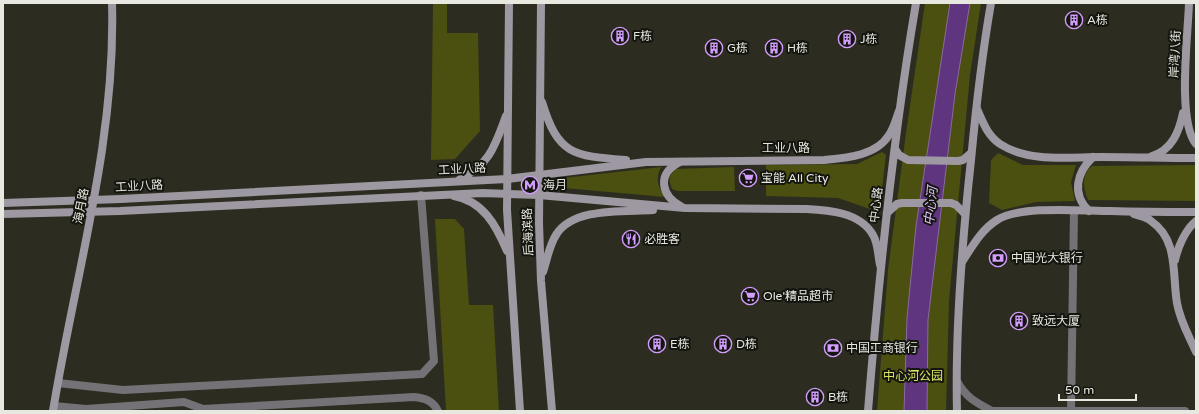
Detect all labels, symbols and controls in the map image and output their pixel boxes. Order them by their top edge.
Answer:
building icon: A栋 [1064,10,1084,30]
place label: A栋 [1087,13,1108,27]
building icon: F栋 [610,26,630,46]
place label: F栋 [633,29,652,43]
building icon: J栋 [837,29,857,49]
street label: 岸湾八街 [1167,30,1183,78]
place label: J栋 [860,32,878,46]
building icon: G栋 [704,38,724,58]
building icon: H栋 [764,38,784,58]
place label: G栋 [727,41,748,55]
place label: H栋 [787,41,808,55]
street label: 工业八路 [762,141,810,155]
street label: 工业八路 [438,161,486,177]
supermarket icon: 宝能 All City [738,168,758,188]
place label: 宝能 All City [761,171,829,185]
metro station icon: 海月 [520,175,540,195]
street label: 工业八路 [115,178,163,194]
place label: 海月 [543,178,567,192]
water label: 中心河 [921,183,941,226]
street label: 中心路 [867,186,885,224]
street label: 海月路 [71,187,91,225]
street label: 后海滨路 [520,208,536,256]
restaurant icon: 必胜客 [621,229,641,249]
place label: 必胜客 [644,232,680,246]
bank icon: 中国光大银行 [988,248,1008,268]
place label: 中国光大银行 [1011,251,1083,265]
supermarket icon: Ole'精品超市 [740,286,760,306]
place label: Ole'精品超市 [763,289,833,303]
building icon: 致远大厦 [1009,311,1029,331]
place label: 致远大厦 [1032,314,1080,328]
building icon: E栋 [647,334,667,354]
building icon: D栋 [713,334,733,354]
place label: E栋 [670,337,690,351]
place label: D栋 [736,337,757,351]
bank icon: 中国工商银行 [823,338,843,358]
place label: 中国工商银行 [846,341,918,355]
park label: 中心河公园 [883,369,943,383]
scale bar [1059,376,1136,402]
text: 50 m [1065,383,1094,397]
building icon: B栋 [805,387,825,407]
place label: B栋 [828,390,848,404]

